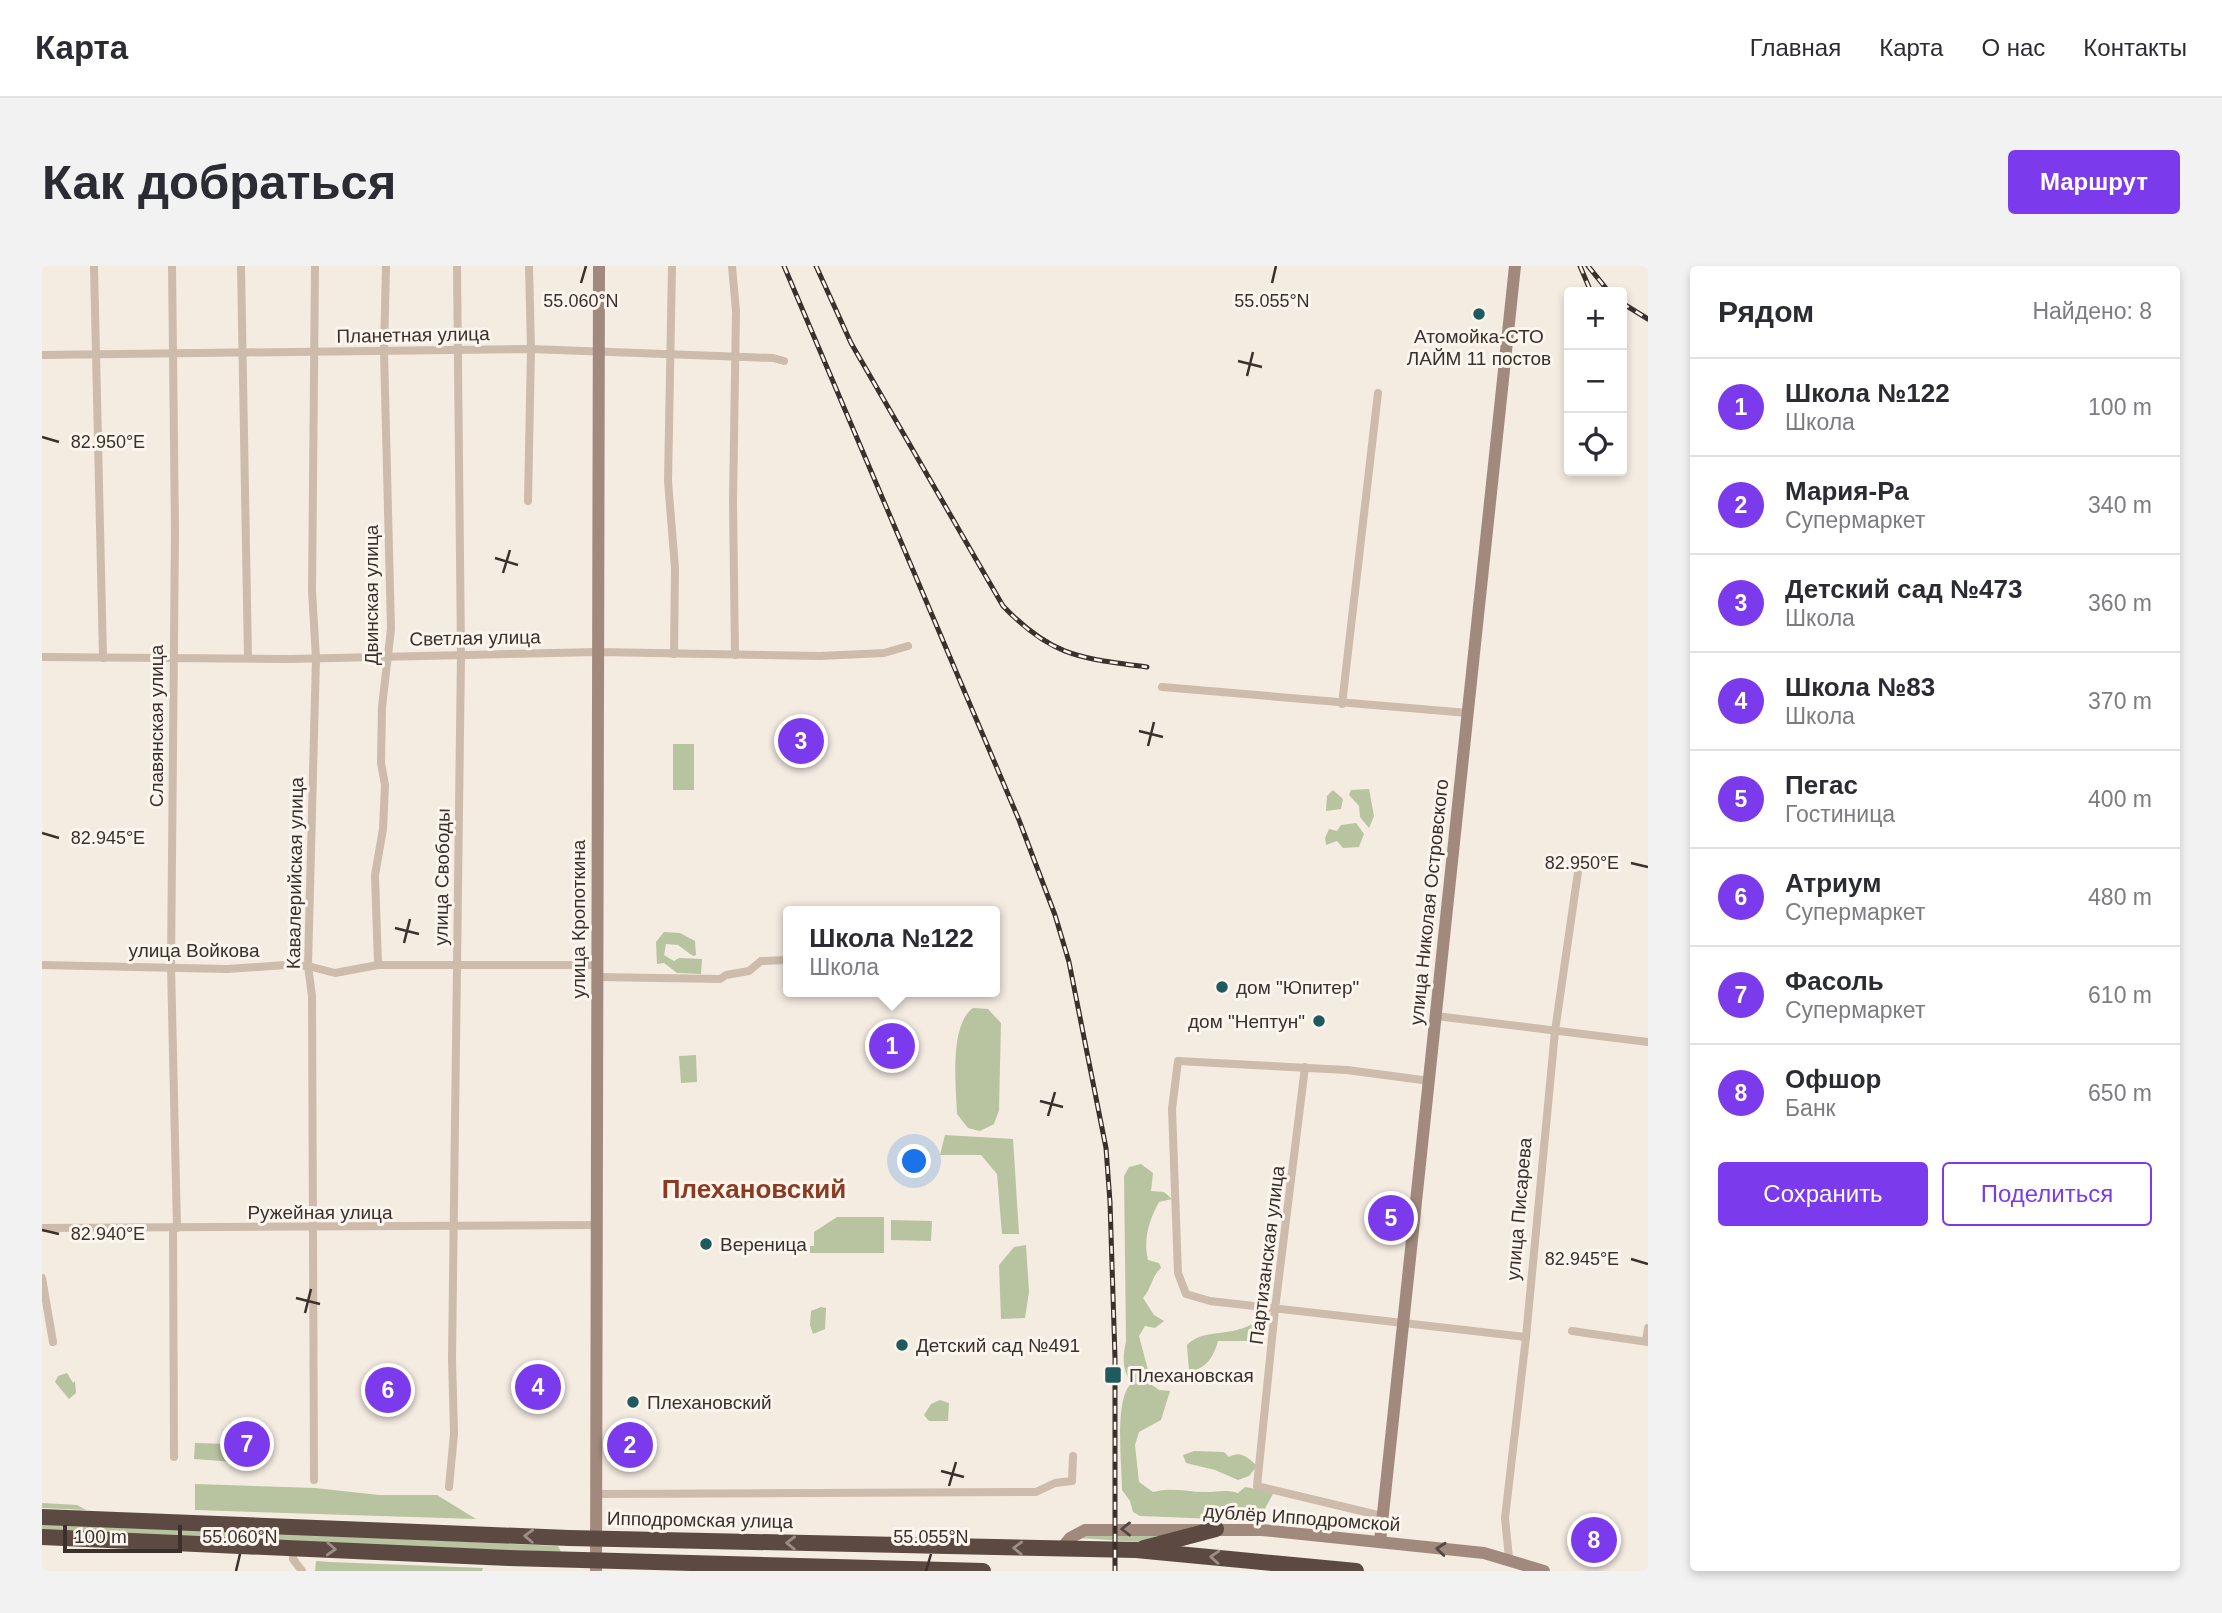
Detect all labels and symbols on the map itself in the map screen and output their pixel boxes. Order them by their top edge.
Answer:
text: 55.060°N [543,291,619,311]
text: 55.055°N [1234,291,1310,311]
marker: Атомойка-СТО ЛАЙМ 11 постов [1471,306,1487,322]
street label: Планетная улица [336,323,490,347]
place label: Атомойка-СТО ЛАЙМ 11 постов [1407,326,1551,369]
text: 82.950°E [71,432,145,452]
street label: Двинская улица [361,524,382,665]
street label: Светлая улица [409,626,541,650]
street label: Славянская улица [146,644,167,807]
pin: 3 [778,715,824,767]
street label: Кавалерийская улица [283,776,307,969]
street label: улица Николая Островского [1406,778,1452,1026]
street label: улица Свободы [430,808,454,946]
text: 82.945°E [71,828,145,848]
street label: улица Кропоткина [568,839,589,998]
text: 82.950°E [1545,853,1619,873]
street label: улица Войкова [129,940,260,961]
place label: дом "Юпитер" [1236,977,1359,998]
marker: дом "Юпитер" [1214,979,1230,995]
place label: дом "Нептун" [1188,1011,1305,1032]
marker: дом "Нептун" [1311,1013,1327,1029]
pin: 1 [869,1020,915,1072]
street label: улица Писарева [1502,1136,1536,1281]
your location [897,1144,931,1178]
street label: Партизанская улица [1246,1164,1288,1346]
district label: Плехановский [662,1174,846,1204]
pin: 5 [1368,1192,1414,1244]
street label: Ружейная улица [247,1202,393,1223]
text: 82.940°E [71,1224,145,1244]
place label: Вереница [720,1234,807,1255]
marker: Вереница [698,1236,714,1252]
text: 82.945°E [1545,1249,1619,1269]
place label: Детский сад №491 [916,1335,1080,1356]
marker: Детский сад №491 [894,1337,910,1353]
pin: 4 [515,1361,561,1413]
pin: 6 [365,1364,411,1416]
marker: Плехановская [1103,1365,1123,1385]
place label: Плехановская [1129,1365,1254,1386]
place label: Плехановский [647,1392,772,1413]
marker: Плехановский [625,1394,641,1410]
pin: 7 [224,1418,270,1470]
pin: 2 [607,1419,653,1471]
street label: дублёр Ипподромской [1203,1501,1401,1535]
street label: Ипподромская улица [607,1508,794,1532]
pin: 8 [1571,1514,1617,1566]
one-way arrow [1120,1521,1131,1537]
scale bar [63,1522,182,1554]
text: 55.060°N [202,1527,278,1547]
text: 55.055°N [893,1527,969,1547]
one-way arrow [523,1528,534,1543]
one-way arrow [785,1535,796,1550]
one-way arrow [1013,1540,1024,1555]
one-way arrow [325,1541,336,1556]
one-way arrow [1436,1541,1447,1556]
one-way arrow [1209,1550,1220,1565]

